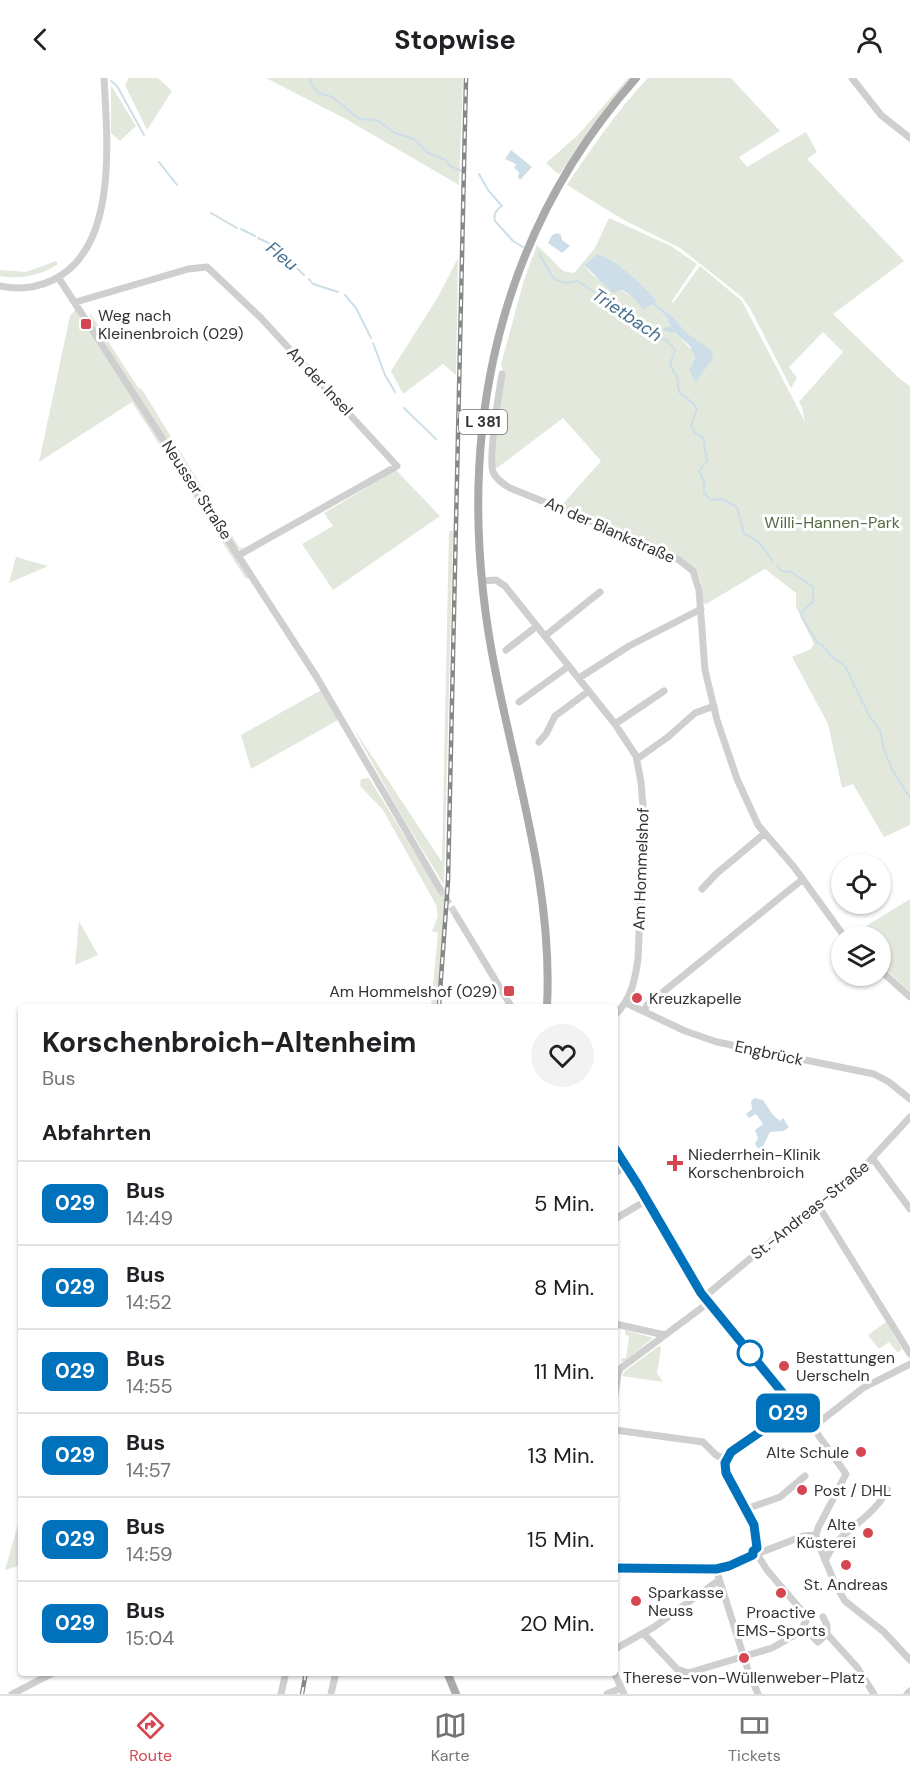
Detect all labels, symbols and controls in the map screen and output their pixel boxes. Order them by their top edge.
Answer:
text: Stopwise [394,22,516,57]
icon: back [24,23,57,56]
icon: person [853,23,886,56]
water label: Fleu [261,236,303,276]
water label: Trietbach [587,283,667,347]
place label: Weg nach Kleinenbroich (029) [98,305,244,344]
marker: Weg nach Kleinenbroich (029) [79,317,93,331]
street label: An der Insel [283,342,357,420]
road number: L 381 [459,410,507,434]
street label: Neusser Straße [157,436,237,544]
street label: An der Blankstraße [542,492,678,568]
park label: Willi-Hannen-Park [764,512,900,533]
street label: Am Hommelshof [628,807,654,931]
map controls [831,854,891,986]
button: locate [831,854,891,914]
button: layers [831,926,891,986]
place label: Am Hommelshof (029) [329,981,497,1002]
marker: Am Hommelshof (029) [502,984,516,998]
place label: Kreuzkapelle [649,988,742,1009]
marker: Kreuzkapelle [630,991,644,1005]
text: Korschenbroich-Altenheim [42,1024,416,1061]
button: heart [531,1024,594,1087]
street label: Engbrück [733,1036,805,1070]
text: Bus [42,1065,76,1091]
text: Abfahrten [42,1118,151,1147]
place label: Niederrhein-Klinik Korschenbroich [688,1144,821,1183]
marker: Niederrhein-Klinik Korschenbroich [666,1154,684,1172]
street label: St.-Andreas-Straße [746,1156,874,1264]
text: Bus [126,1176,165,1205]
text: 029 [55,1189,95,1217]
text: 5 Min. [534,1189,594,1218]
text: 14:49 [126,1205,173,1231]
text: Bus [126,1260,165,1289]
text: 029 [55,1273,95,1301]
text: 8 Min. [534,1273,594,1302]
text: 14:52 [126,1289,172,1315]
unlabelled marker [737,1340,763,1366]
text: Bus [126,1344,165,1373]
place label: Bestattungen Uerscheln [796,1347,895,1386]
text: 029 [55,1357,95,1385]
text: 11 Min. [534,1357,594,1386]
marker: Bestattungen Uerscheln [777,1359,791,1373]
text: 14:55 [126,1373,173,1399]
line badge: 029 [754,1394,822,1432]
text: 029 [768,1399,808,1427]
text: Bus [126,1428,165,1457]
text: 029 [55,1441,95,1469]
text: 13 Min. [528,1441,594,1470]
place label: Alte Schule [766,1442,849,1463]
marker: Alte Schule [854,1445,868,1459]
text: 14:57 [126,1457,171,1483]
place label: Post / DHL [814,1480,891,1501]
marker: Post / DHL [795,1483,809,1497]
text: Bus [126,1512,165,1541]
place label: Alte Küsterei [796,1514,856,1553]
text: 029 [55,1525,95,1553]
text: 15 Min. [527,1525,594,1554]
marker: Alte Küsterei [861,1526,875,1540]
text: 14:59 [126,1541,173,1567]
marker: St. Andreas [839,1558,853,1572]
place label: St. Andreas [804,1574,888,1595]
place label: Sparkasse Neuss [648,1582,724,1621]
marker: Proactive EMS-Sports [774,1586,788,1600]
marker: Sparkasse Neuss [629,1594,643,1608]
text: Bus [126,1596,165,1625]
place label: Proactive EMS-Sports [736,1602,826,1641]
text: 029 [55,1609,95,1637]
text: 20 Min. [520,1609,594,1638]
text: 15:04 [126,1625,174,1651]
marker: Therese-von-Wüllenweber-Platz [737,1651,751,1665]
place label: Therese-von-Wüllenweber-Platz [623,1667,865,1688]
tab: Route [129,1709,172,1766]
tab: Karte [431,1709,470,1766]
tab: Tickets [728,1709,781,1766]

